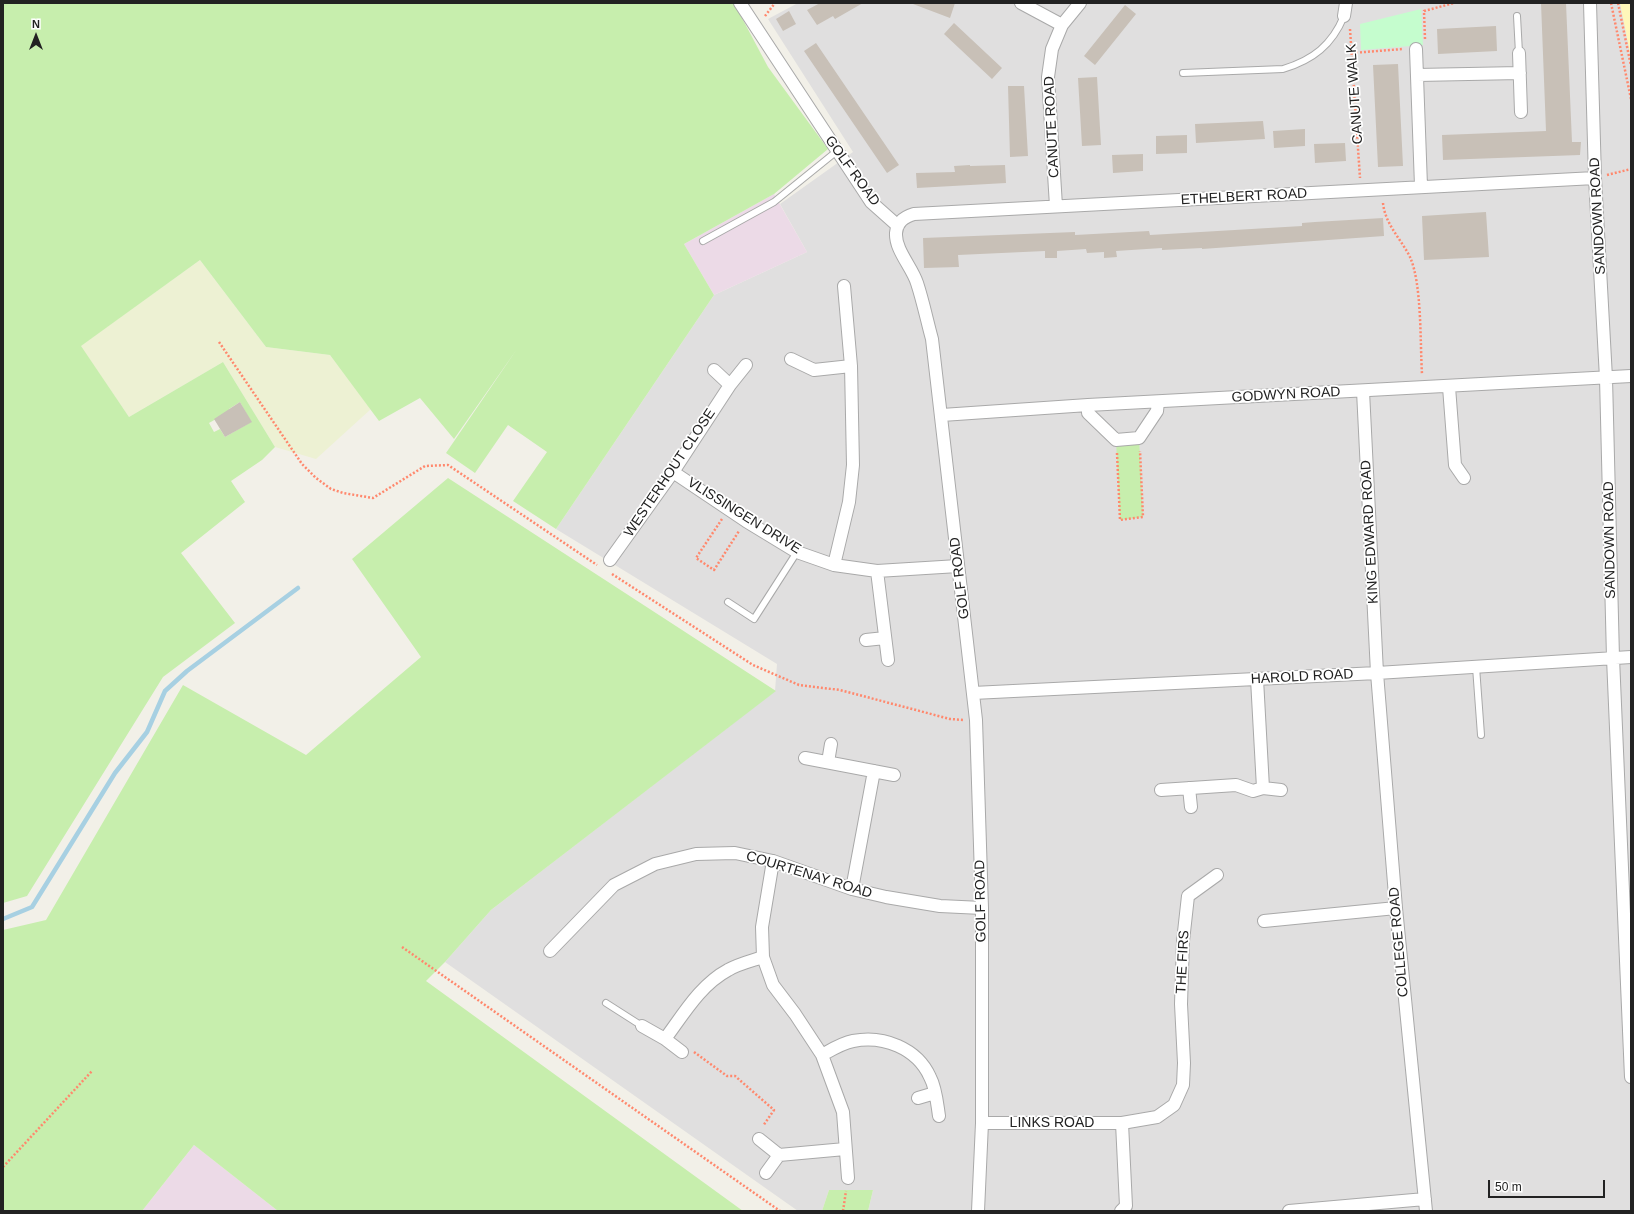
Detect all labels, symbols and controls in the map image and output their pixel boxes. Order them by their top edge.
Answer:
north arrow [16,16,56,56]
text: N [32,18,40,30]
street label: CANUTE WALK [1343,43,1367,145]
street label: CANUTE ROAD [1041,76,1063,178]
street label: GOLF ROAD [821,133,883,209]
street label: SANDOWN ROAD [1587,157,1609,275]
street label: ETHELBERT ROAD [1180,185,1308,209]
street label: GODWYN ROAD [1231,384,1341,406]
street label: WESTERHOUT CLOSE [621,406,719,540]
street label: KING EDWARD ROAD [1358,460,1382,604]
street label: VLISSINGEN DRIVE [684,474,804,558]
street label: SANDOWN ROAD [1601,481,1619,599]
street label: GOLF ROAD [947,536,973,620]
street label: HAROLD ROAD [1250,666,1354,688]
street label: COURTENAY ROAD [744,848,874,902]
street label: GOLF ROAD [972,860,990,942]
street label: COLLEGE ROAD [1386,886,1412,998]
street label: THE FIRS [1173,930,1193,994]
street label: LINKS ROAD [1010,1115,1094,1131]
scale bar [1490,1172,1607,1198]
text: 50 m [1495,1180,1522,1194]

